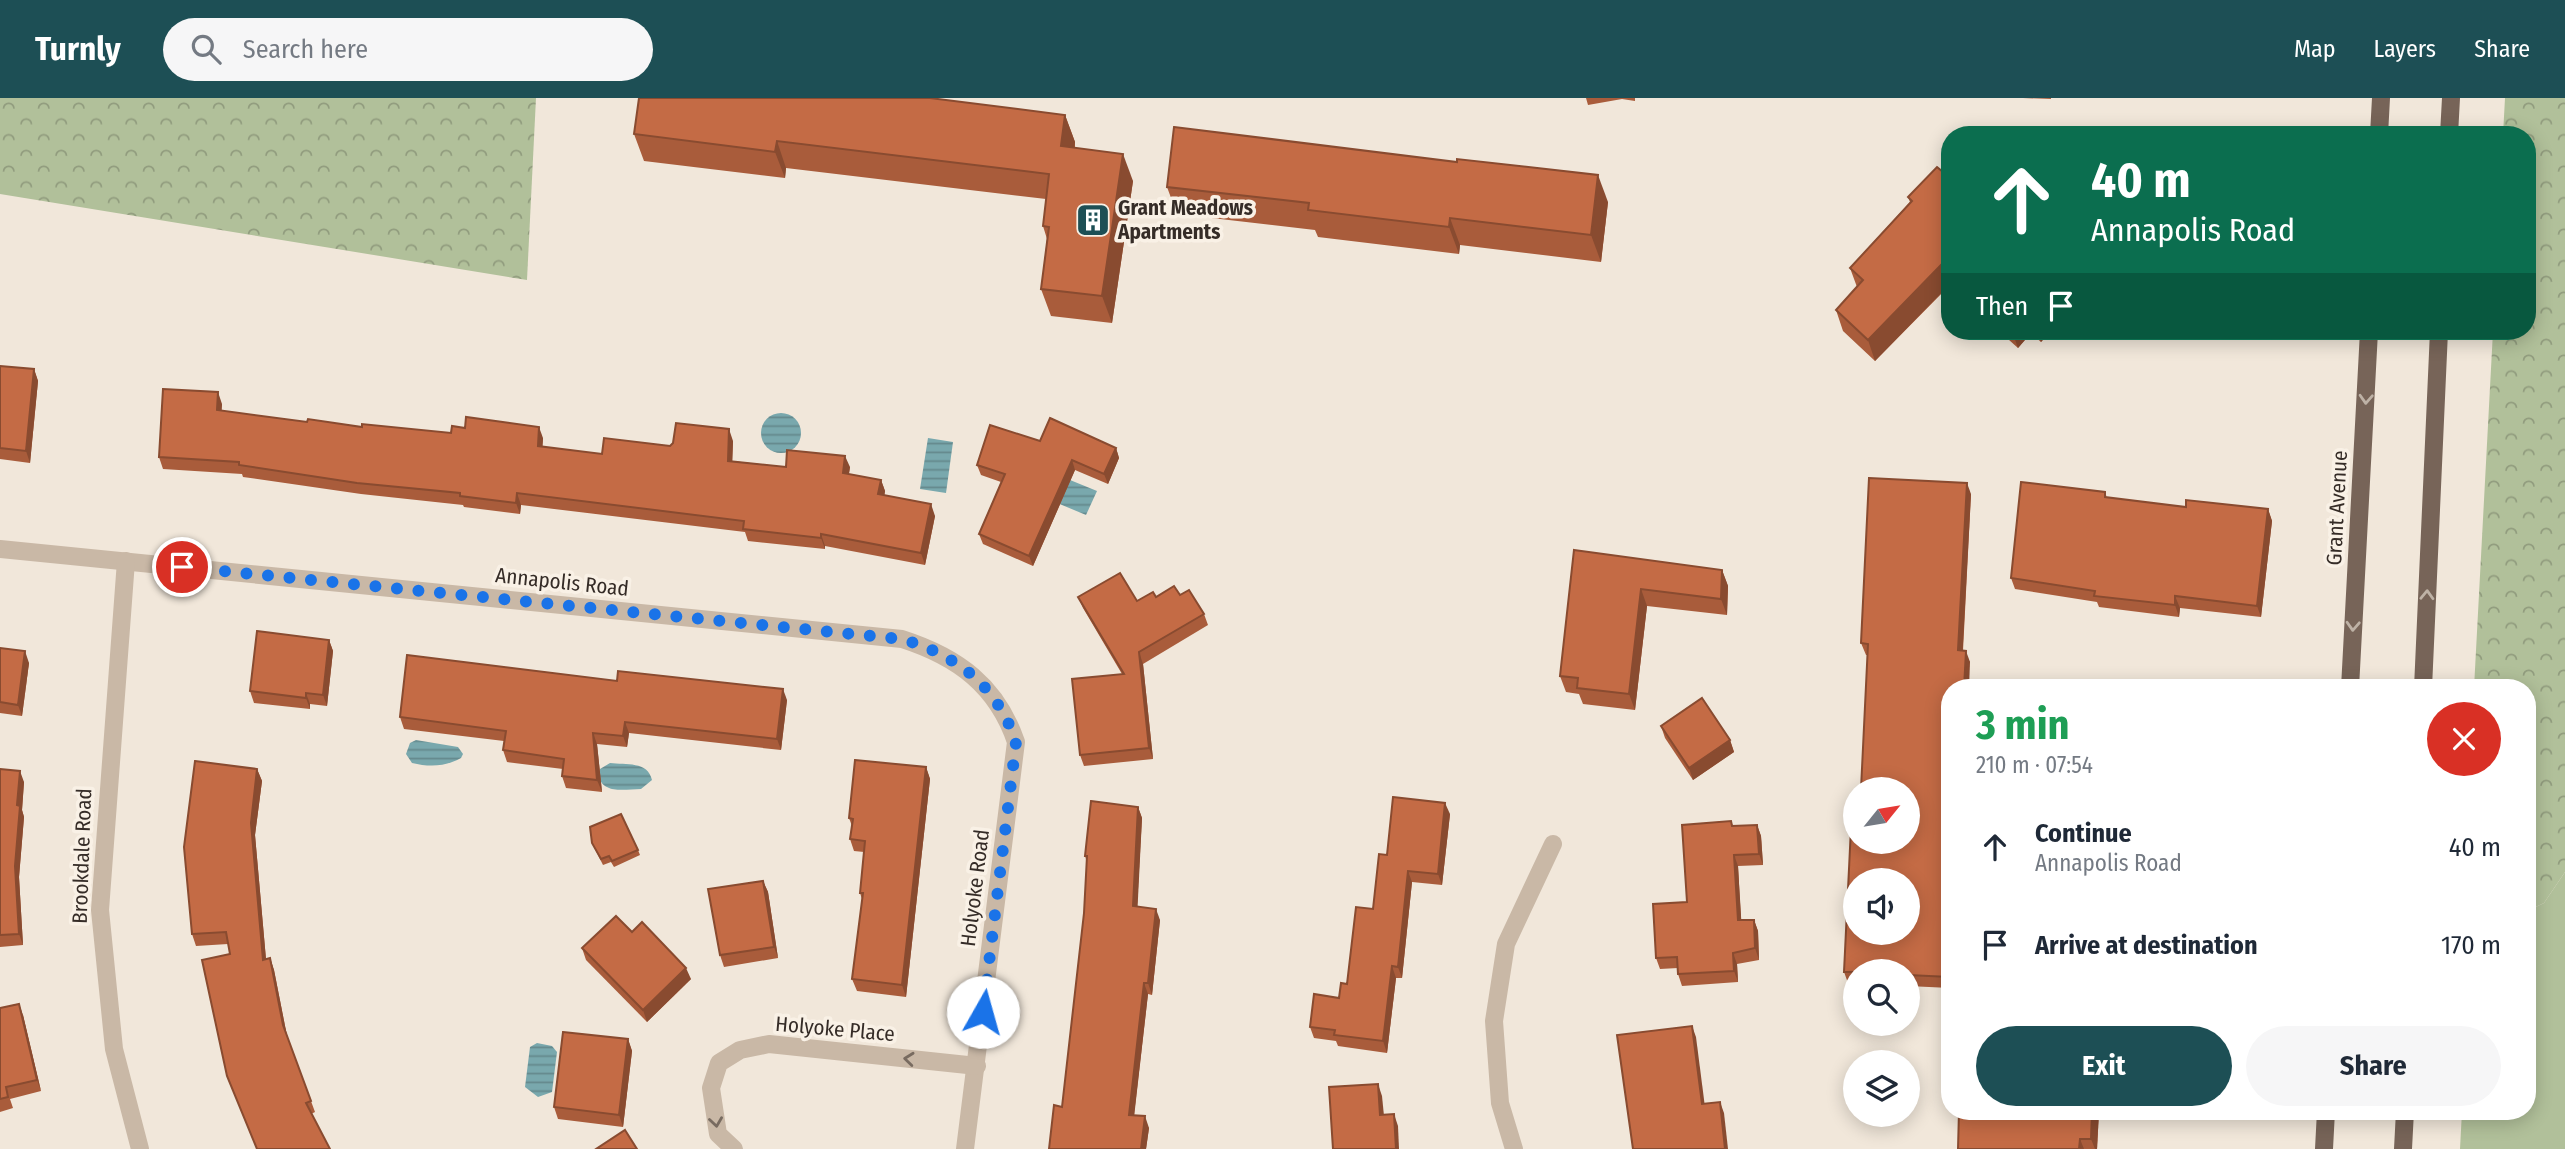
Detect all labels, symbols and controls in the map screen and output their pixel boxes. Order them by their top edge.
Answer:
search box [163,18,653,81]
text: Turnly [35,29,121,69]
icon: search [187,30,225,68]
text: Search here [243,34,368,65]
text: Map [2294,35,2336,63]
text: Layers [2374,35,2436,63]
text: Share [2474,35,2530,63]
text: 40 m [2091,151,2191,210]
icon: ahead [1976,154,2067,245]
place label: Grant Meadows Apartments [1117,195,1253,245]
building icon: Grant Meadows Apartments [1074,201,1112,239]
text: Annapolis Road [2091,211,2295,249]
icon: arrive [2042,287,2080,325]
text: Then [1976,291,2028,322]
one-way arrow [2358,394,2373,405]
street label: Grant Avenue [2321,450,2353,566]
pin [152,537,212,597]
icon: arrive [163,548,201,586]
street label: Annapolis Road [494,562,630,602]
one-way arrow [2419,589,2434,600]
one-way arrow [2346,621,2361,632]
text: 3 min [1976,700,2070,750]
button: close [2427,702,2501,776]
text: 210 m · 07:54 [1976,751,2093,779]
north arrow [1843,777,1920,854]
map controls [1843,777,1920,1127]
street label: Brookdale Road [67,788,97,924]
text: Continue [2035,818,2132,849]
street label: Holyoke Road [955,828,995,948]
icon: ahead [1976,828,2014,866]
text: 40 m [2449,832,2501,863]
text: Annapolis Road [2035,849,2182,877]
button: sound [1843,868,1920,945]
icon: arrive [1976,926,2014,964]
text: Arrive at destination [2035,930,2258,961]
text: 170 m [2441,930,2501,961]
button: search [1843,959,1920,1036]
position arrow [946,975,1020,1049]
street label: Holyoke Place [774,1011,896,1047]
button: Exit [1976,1026,2232,1106]
button: Share [2246,1026,2501,1106]
button: layers [1843,1050,1920,1127]
one-way arrow [903,1052,914,1067]
one-way arrow [709,1116,724,1128]

